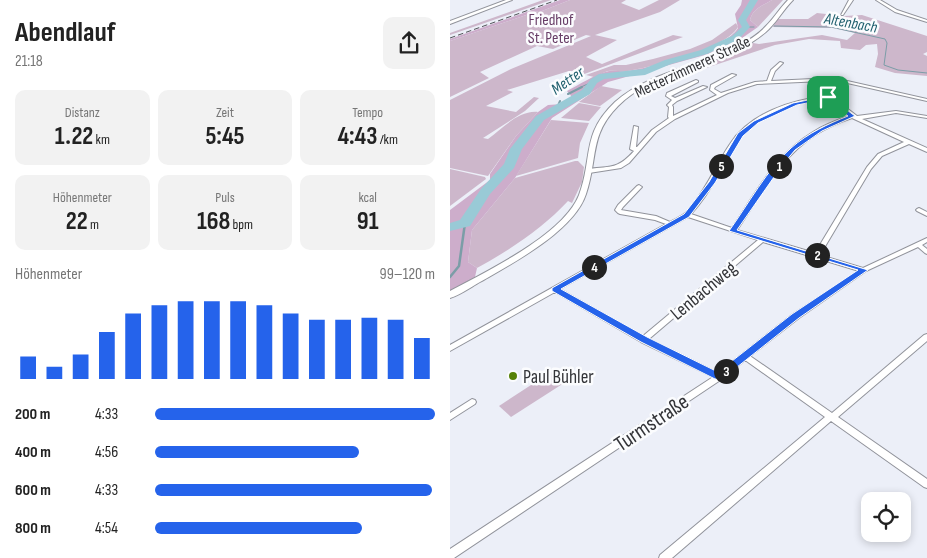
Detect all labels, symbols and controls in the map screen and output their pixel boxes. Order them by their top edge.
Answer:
water label: Altenbach [822,9,879,38]
park label: Friedhof St. Peter [528,11,575,48]
text: Abendlauf [15,16,115,49]
button: share [383,17,435,69]
street label: Metterzimmerer Straße [632,32,754,102]
text: 21:18 [15,52,43,71]
water label: Metter [548,63,588,99]
pin [807,76,849,118]
icon: arrive [814,83,842,111]
text: Distanz [65,104,100,121]
text: Zeit [216,104,234,121]
text: Tempo [352,104,383,121]
text: 1.22 [55,121,93,152]
text: 5:45 [205,121,245,152]
text: 4:43 [337,121,377,152]
text: km [93,131,110,148]
text: /km [377,131,398,148]
pin: 5 [708,154,734,178]
pin: 1 [766,154,792,178]
text: 5 [718,158,725,175]
text: 1 [777,158,782,175]
text: Höhenmeter [53,189,112,206]
text: Puls [215,189,235,206]
text: kcal [358,189,377,206]
text: 22 [66,206,88,237]
text: 168 [197,206,230,237]
text: 91 [357,206,378,237]
text: m [88,216,99,233]
text: bpm [230,216,253,233]
pin: 2 [804,242,830,268]
text: 2 [814,247,821,264]
pin: 4 [582,254,606,280]
street label: Lenbachweg [666,257,742,325]
text: 4 [591,259,598,276]
text: Höhenmeter [15,265,82,284]
text: 99–120 m [380,265,435,284]
pin: 3 [714,358,738,384]
text: 3 [723,363,730,380]
place label: Paul Bühler [523,366,594,389]
marker: Paul Bühler [507,370,519,382]
street label: Turmstraße [609,389,694,458]
text: 200 m [15,405,50,424]
text: 4:33 [95,405,118,424]
text: 400 m [15,443,51,462]
text: 4:56 [95,443,118,462]
text: 600 m [15,481,51,500]
text: 4:33 [95,481,118,500]
map controls [861,492,911,542]
button: locate [861,492,911,542]
text: 800 m [15,519,51,538]
text: 4:54 [95,519,118,538]

